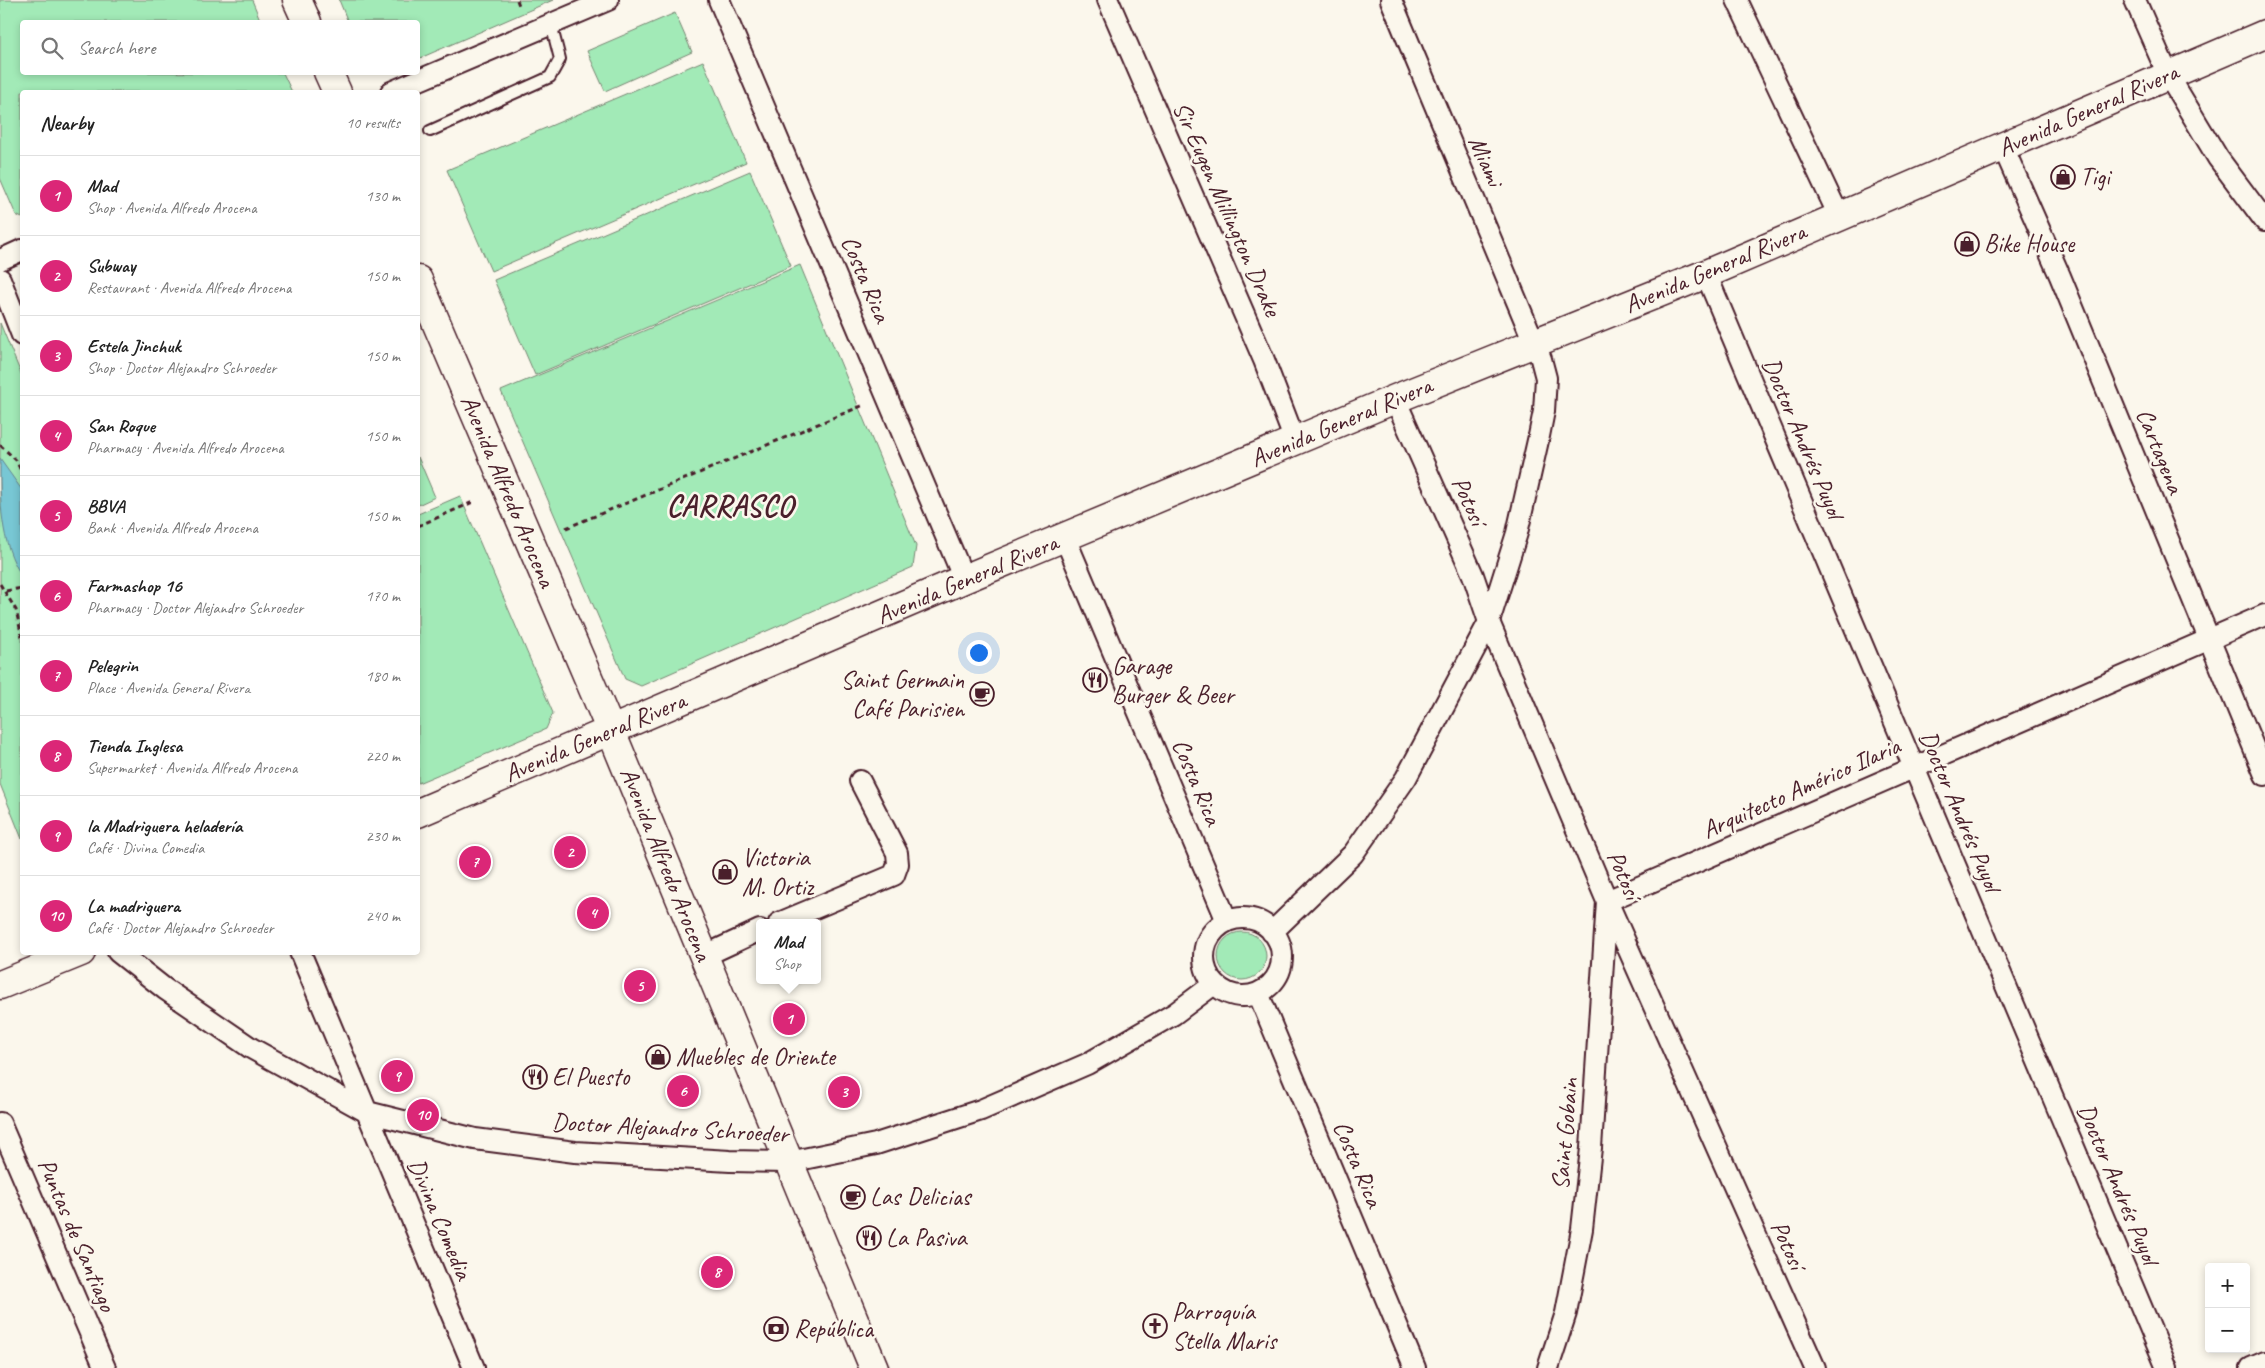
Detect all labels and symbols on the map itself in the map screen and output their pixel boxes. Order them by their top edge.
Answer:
street label: Avenida General Rivera [1993,55,2186,164]
street label: Sir Eugen Millington Drake [1165,97,1289,323]
street label: Miami [1461,131,1512,194]
place label: Tigi [2080,161,2113,193]
shop icon: Tigi [2050,164,2076,190]
street label: Avenida General Rivera [1619,214,1813,321]
place label: Bike House [1984,228,2076,260]
street label: Costa Rica [834,231,899,329]
shop icon: Bike House [1954,231,1980,257]
street label: Doctor Andrés Puyol [1755,353,1853,527]
street label: Avenida General Rivera [1245,368,1439,475]
street label: Avenida Alfredo Arocena [453,390,564,594]
street label: Cartagena [2128,404,2192,500]
street label: Potosí [1444,472,1496,535]
district label: CARRASCO [666,487,796,525]
street label: Avenida General Rivera [871,525,1065,632]
your location [966,640,992,666]
place label: Garage Burger & Beer [1112,650,1237,711]
place label: Saint Germain Café Parisien [840,664,966,725]
restaurant icon: Garage Burger & Beer [1082,667,1108,693]
cafe icon: Saint Germain Café Parisien [969,681,995,707]
street label: Avenida General Rivera [499,683,693,790]
street label: Doctor Andrés Puyol [1912,726,2010,900]
street label: Arquitecto Américo Ilaria [1697,729,1907,846]
street label: Costa Rica [1165,734,1230,832]
street label: Avenida Alfredo Arocena [613,763,720,967]
pin: 2 [554,833,586,871]
place label: Victoria M. Ortiz [742,842,815,903]
pin: 7 [459,843,491,881]
street label: Potosí [1600,846,1651,909]
shop icon: Victoria M. Ortiz [712,859,738,885]
pin: 4 [577,894,609,932]
pin: 5 [624,967,656,1005]
pin: 1 [773,1000,805,1038]
place label: Muebles de Oriente [676,1041,837,1073]
shop icon: Muebles de Oriente [645,1044,671,1070]
pin: 9 [381,1057,413,1095]
place label: El Puesto [552,1061,631,1093]
restaurant icon: El Puesto [522,1064,548,1090]
pin: 6 [667,1072,699,1110]
pin: 3 [828,1073,860,1111]
street label: Saint Gobain [1544,1076,1586,1191]
pin: 10 [407,1096,439,1134]
street label: Doctor Andrés Puyol [2070,1099,2168,1273]
street label: Doctor Alejandro Schroeder [551,1106,792,1150]
street label: Costa Rica [1326,1116,1391,1214]
street label: Puntas de Santiago [30,1154,124,1317]
street label: Divina Comedia [400,1154,481,1286]
place label: Las Delicias [870,1181,973,1213]
cafe icon: Las Delicias [840,1184,866,1210]
street label: Potosí [1763,1216,1815,1279]
place label: La Pasiva [886,1222,968,1254]
restaurant icon: La Pasiva [856,1225,882,1251]
pin: 8 [701,1253,733,1291]
place label: Parroquía Stella Maris [1172,1296,1279,1357]
place label: República [794,1313,875,1345]
church icon: Parroquía Stella Maris [1142,1313,1168,1339]
bank icon: República [763,1316,789,1342]

